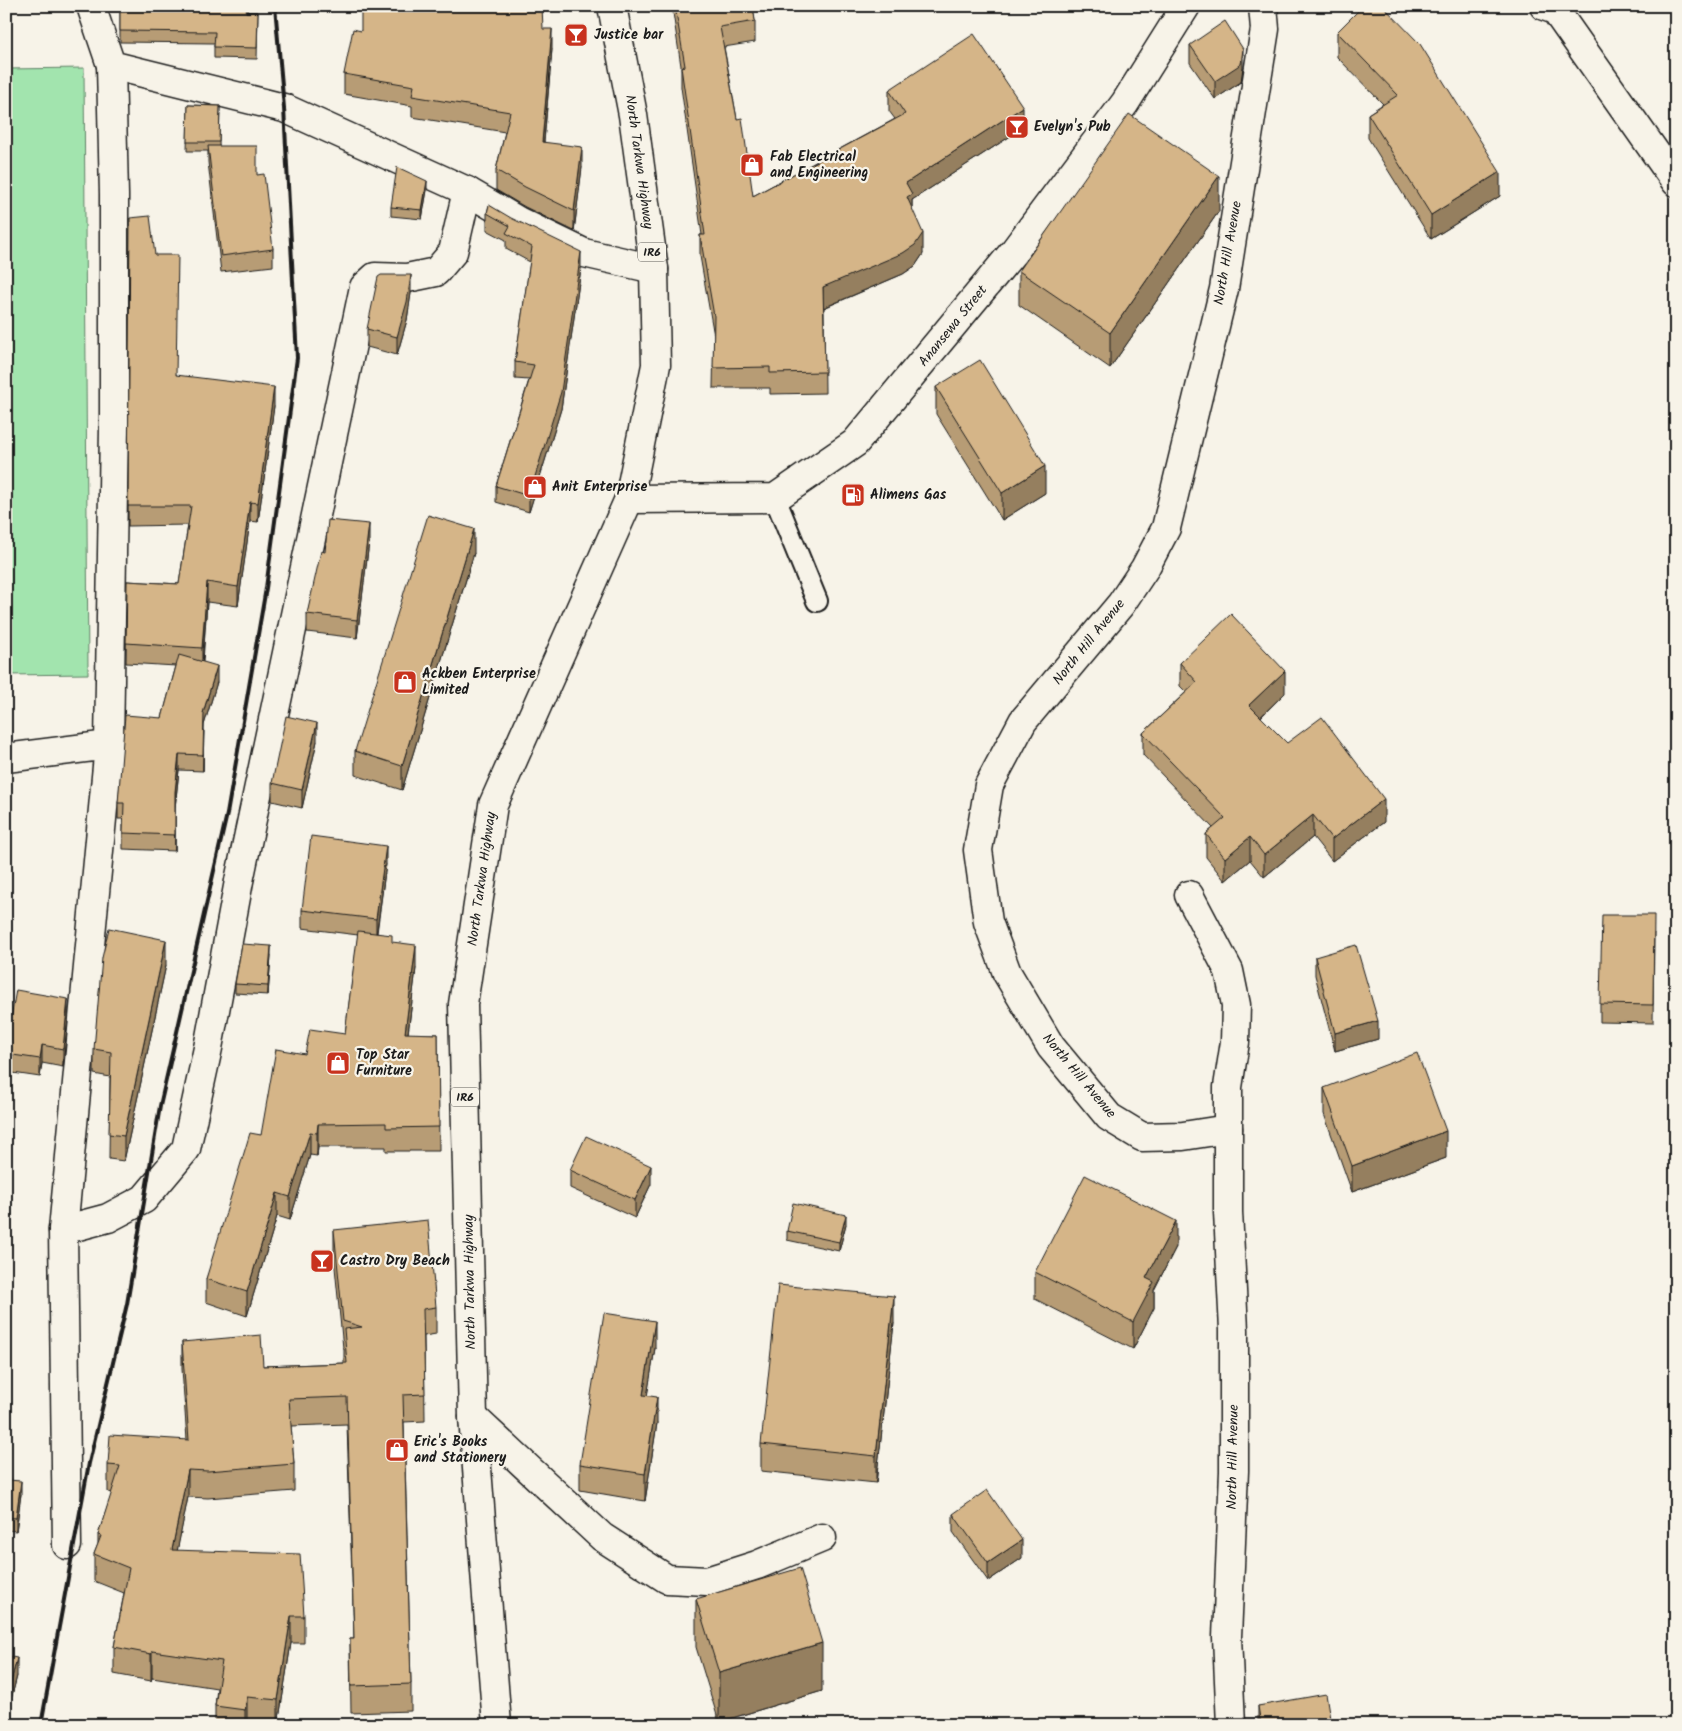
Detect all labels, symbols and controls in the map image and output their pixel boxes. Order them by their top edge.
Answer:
bar icon: Justice bar [563,22,589,48]
place label: Justice bar [594,24,664,46]
street label: North Tarkwa Highway [619,93,659,231]
bar icon: Evelyn's Pub [1004,114,1030,140]
place label: Evelyn's Pub [1034,116,1111,138]
place label: Fab Electrical and Engineering [770,146,869,184]
shop icon: Fab Electrical and Engineering [739,152,765,178]
street label: North Hill Avenue [1208,199,1248,307]
road number: IR6 [638,242,666,262]
street label: Anansewa Street [913,280,993,372]
shop icon: Anit Enterprise [522,474,548,500]
place label: Anit Enterprise [552,476,647,498]
fuel station icon: Alimens Gas [840,482,866,508]
place label: Alimens Gas [870,484,947,506]
street label: North Hill Avenue [1047,594,1131,690]
place label: Ackben Enterprise Limited [422,663,536,701]
shop icon: Ackben Enterprise Limited [392,669,418,695]
street label: North Tarkwa Highway [462,810,502,948]
street label: North Hill Avenue [1037,1029,1122,1124]
place label: Top Star Furniture [356,1044,412,1082]
shop icon: Top Star Furniture [325,1050,351,1076]
road number: IR6 [451,1088,479,1106]
street label: North Tarkwa Highway [458,1214,482,1350]
bar icon: Castro Dry Beach [309,1248,335,1274]
place label: Castro Dry Beach [340,1250,450,1272]
street label: North Hill Avenue [1221,1403,1245,1510]
place label: Eric's Books and Stationery [414,1431,507,1469]
shop icon: Eric's Books and Stationery [384,1437,410,1463]

